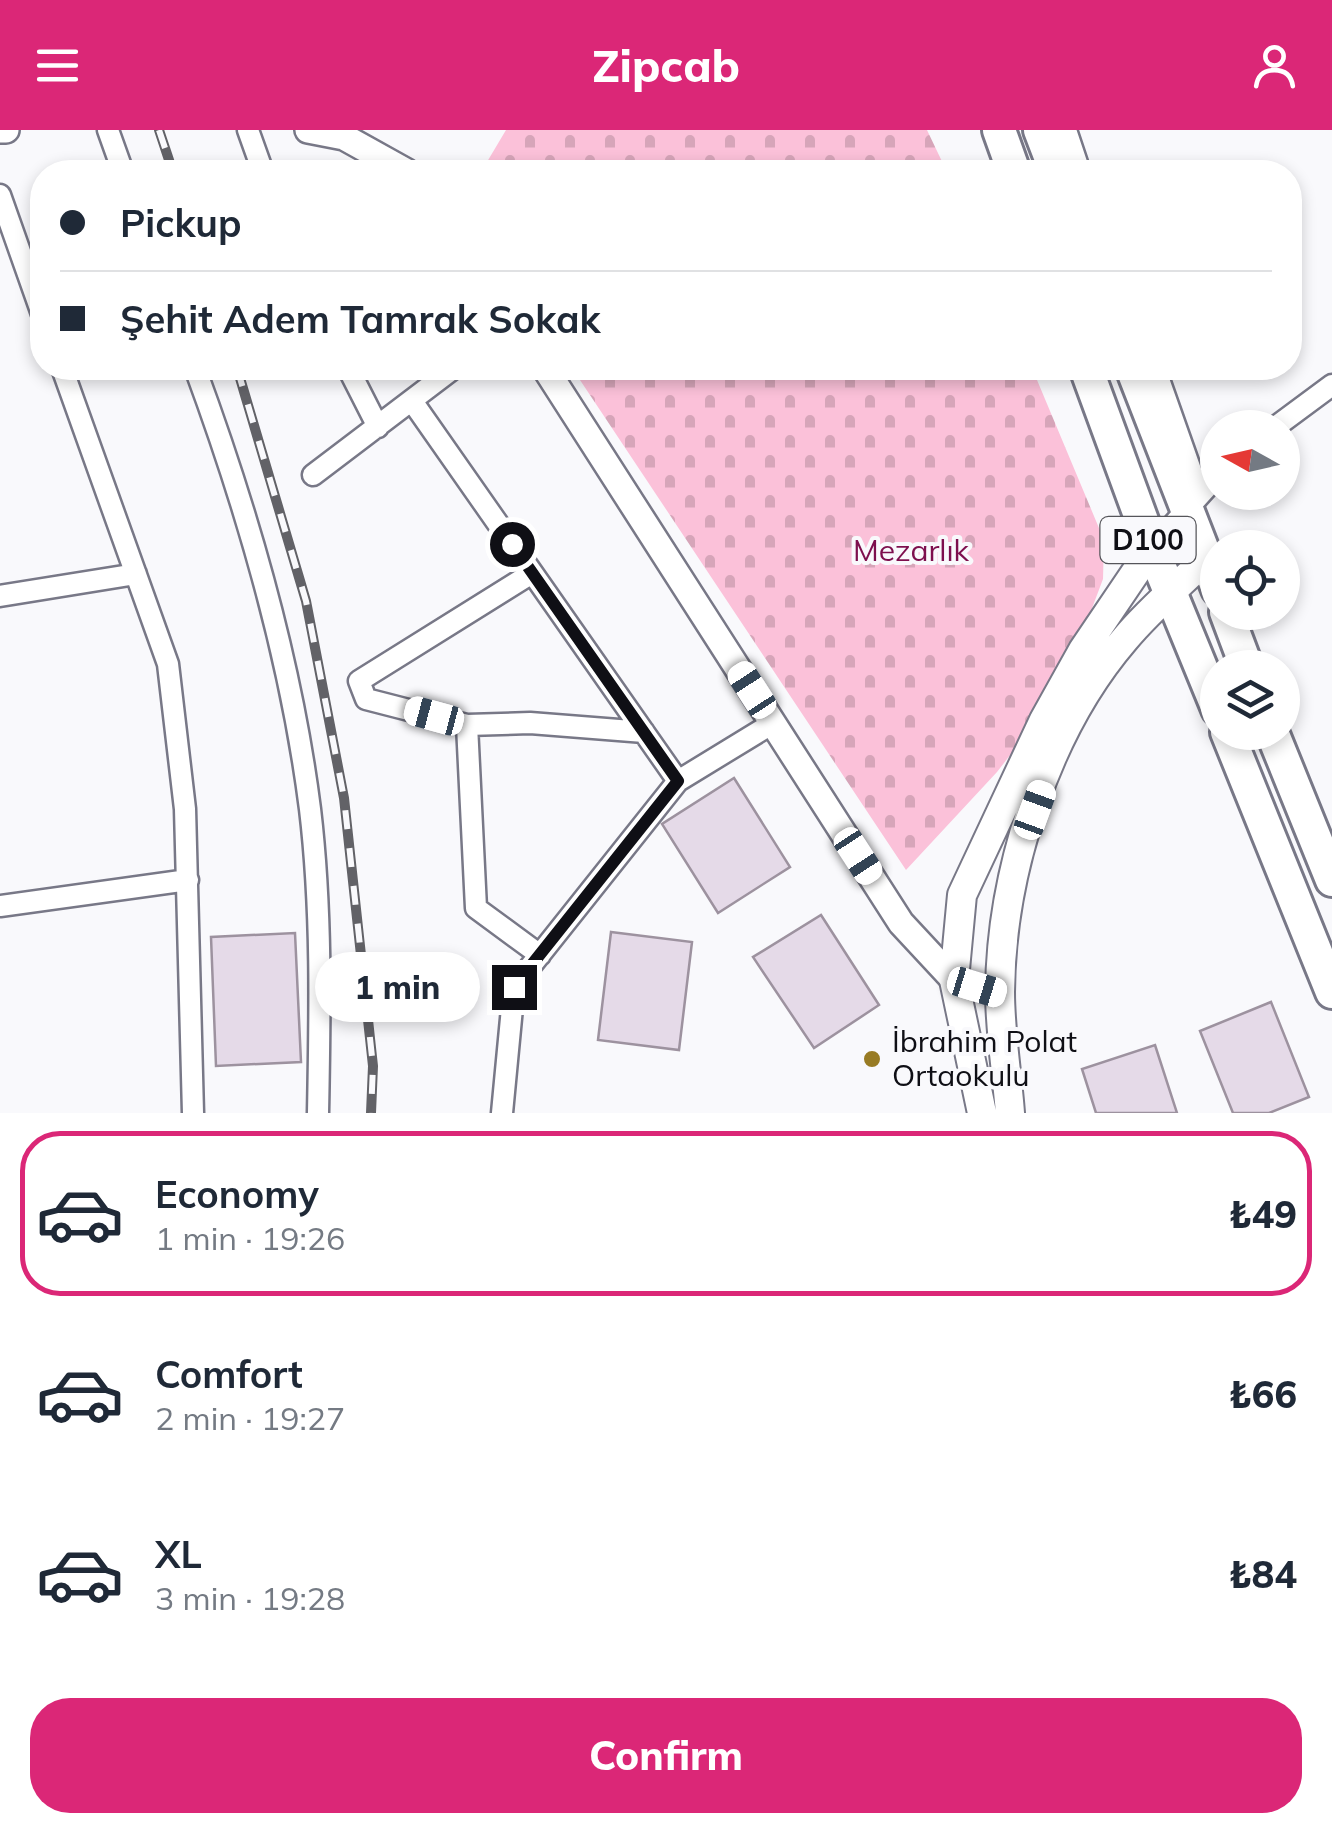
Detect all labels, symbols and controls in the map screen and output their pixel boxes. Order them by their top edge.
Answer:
text: Zipcab [592,37,740,93]
icon: menu [30,38,85,93]
icon: person [1247,38,1302,93]
text: Pickup [120,199,242,247]
text: Şehit Adem Tamrak Sokak [120,295,601,343]
north arrow [1200,410,1300,510]
map controls [1200,410,1300,750]
road number: D100 [1100,517,1196,563]
route start [490,522,535,567]
button: locate [1200,530,1300,630]
park label: Mezarlık [853,531,970,569]
button: layers [1200,650,1300,750]
car [723,657,781,723]
car [401,694,467,738]
car [1011,777,1059,843]
car [829,823,887,889]
callout: 1 min [314,952,479,1022]
car [944,964,1010,1010]
route end [492,965,537,1010]
text: 1 min [355,967,440,1007]
place label: İbrahim Polat Ortaokulu [892,1022,1077,1094]
marker: İbrahim Polat Ortaokulu [861,1048,883,1070]
icon: car [35,1169,125,1259]
text: Economy [155,1170,319,1218]
text: ₺49 [1229,1190,1297,1238]
text: 1 min · 19:26 [155,1218,345,1258]
icon: car [35,1349,125,1439]
text: Comfort [155,1350,303,1398]
text: ₺66 [1229,1370,1297,1418]
text: 2 min · 19:27 [155,1398,345,1438]
icon: car [35,1529,125,1619]
text: XL [155,1530,202,1578]
text: ₺84 [1229,1550,1297,1598]
text: 3 min · 19:28 [155,1578,345,1618]
button: Confirm [30,1698,1302,1813]

